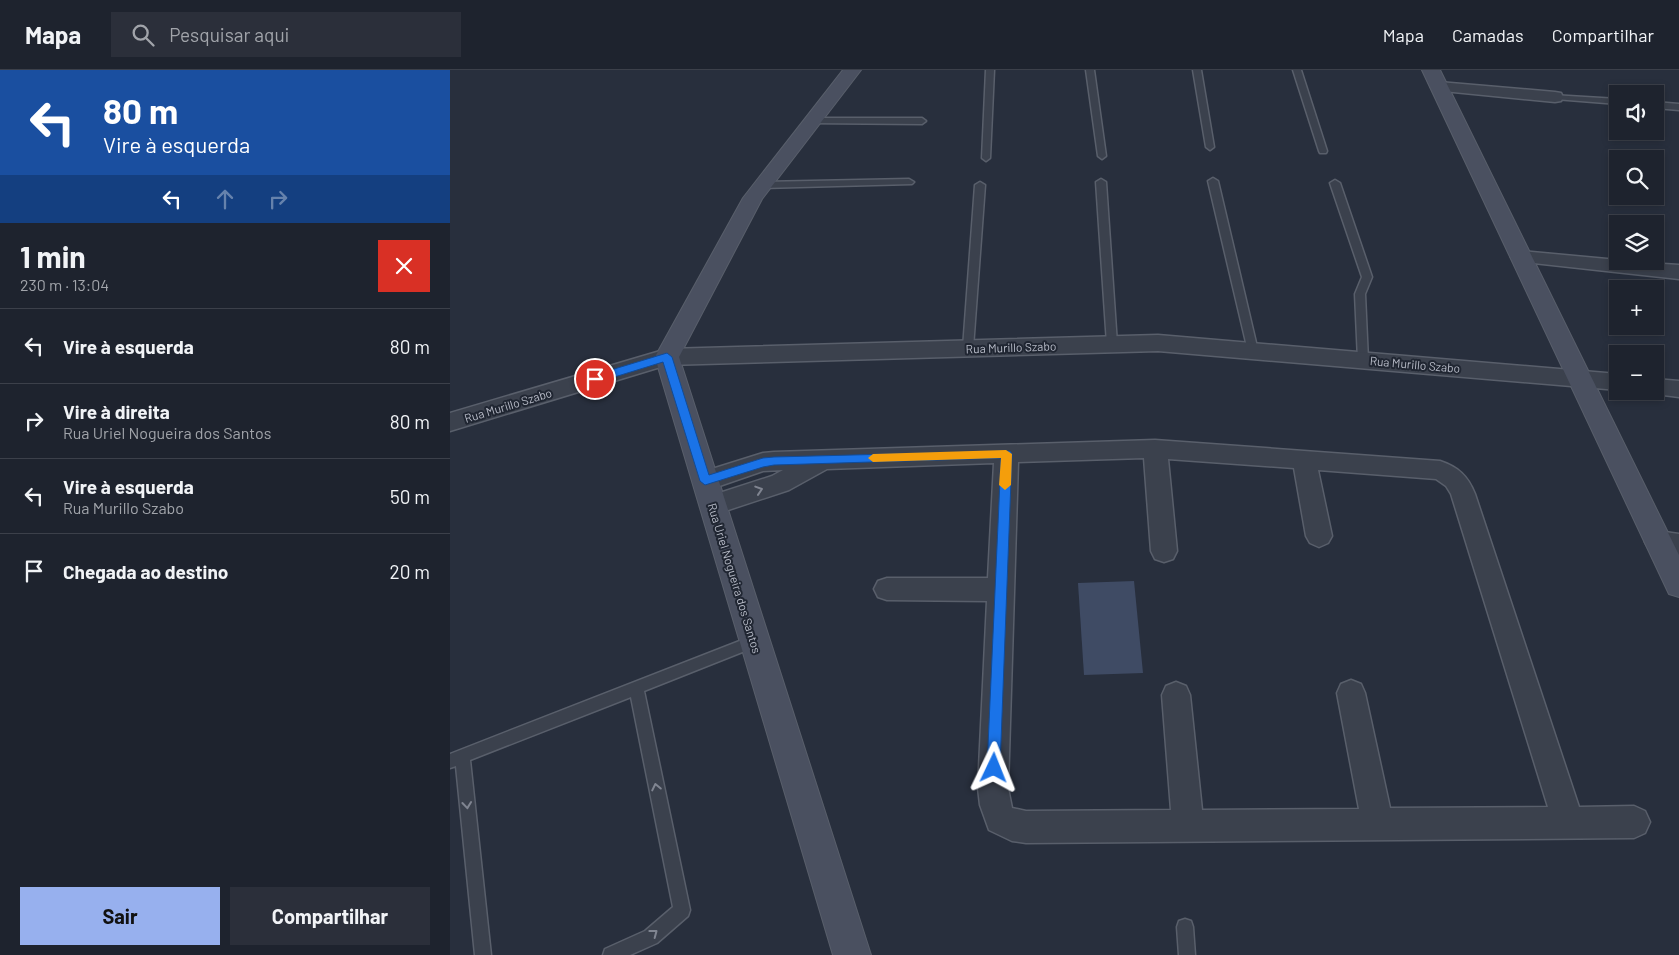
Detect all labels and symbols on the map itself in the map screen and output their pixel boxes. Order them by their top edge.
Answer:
street label: Rua Murillo Szabo [965,338,1057,356]
street label: Rua Murillo Szabo [1369,353,1461,375]
pin [574,358,616,400]
street label: Rua Murillo Szabo [463,385,553,425]
one-way arrow [754,486,763,496]
street label: Rua Uriel Nogueira dos Santos [705,501,765,655]
position arrow [967,741,1019,793]
one-way arrow [652,782,662,791]
one-way arrow [461,801,472,809]
one-way arrow [648,930,658,939]

